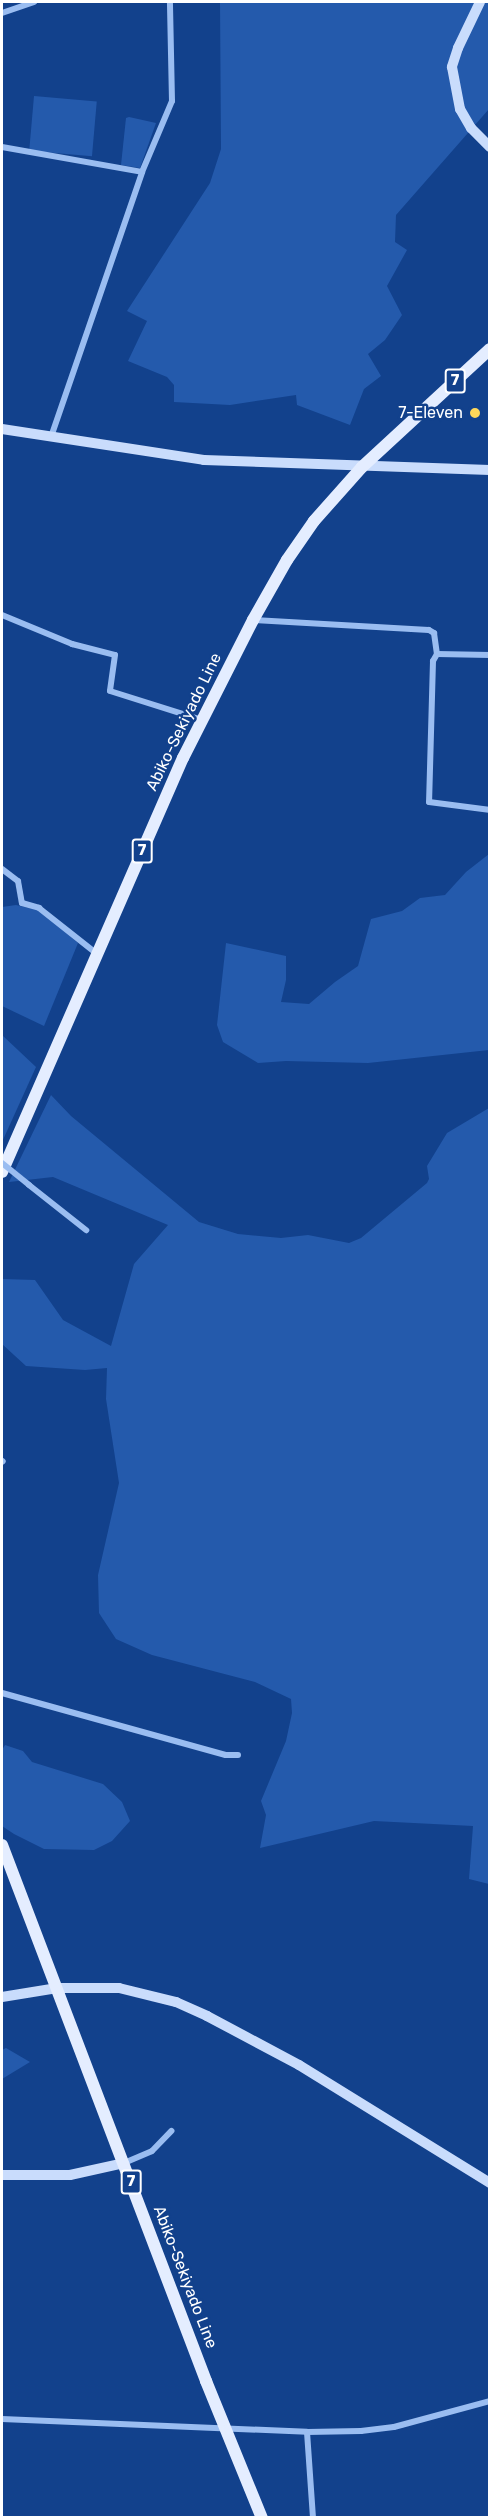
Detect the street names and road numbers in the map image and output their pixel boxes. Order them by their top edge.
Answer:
road number: 7 [444,369,466,393]
street label: Abiko-Sekiyado Line [142,650,226,794]
road number: 7 [132,839,152,863]
road number: 7 [120,2170,142,2194]
street label: Abiko-Sekiyado Line [149,2203,221,2351]

